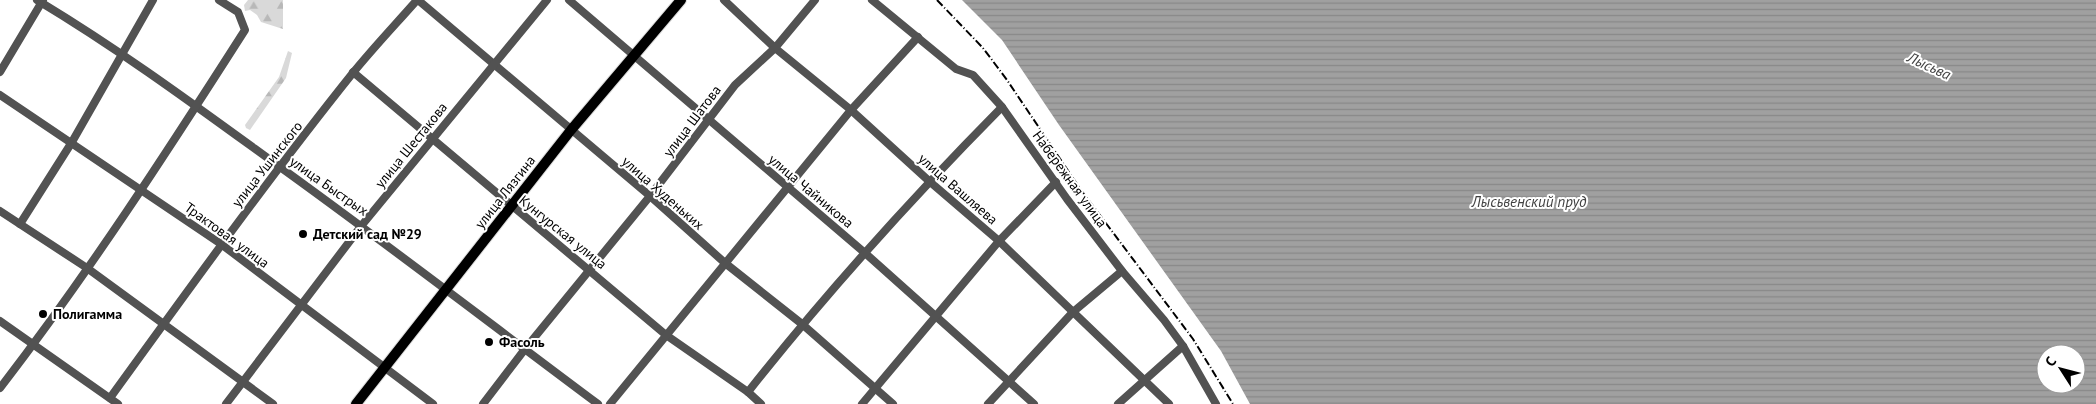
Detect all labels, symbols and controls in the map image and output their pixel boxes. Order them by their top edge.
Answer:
water label: Лысьва [1904,47,1955,84]
street label: улица Шатова [659,81,725,161]
street label: улица Шестакова [371,98,451,192]
street label: улица Ушинского [228,117,306,211]
street label: Набережная улица [1029,127,1111,231]
street label: улица Чайникова [765,150,857,232]
street label: улица Вашляева [915,150,1002,228]
street label: улица Быстрых [286,152,372,220]
street label: улица Лязгина [471,152,539,232]
street label: улица Худеньких [618,152,708,234]
street label: Кунгурская улица [515,191,611,273]
water label: Лысьвенский пруд [1471,192,1587,211]
street label: Трактовая улица [181,198,273,272]
place label: Детский сад №29 [313,225,422,243]
marker: Детский сад №29 [297,228,309,240]
place label: Полигамма [53,305,122,323]
marker: Полигамма [37,308,49,320]
place label: Фасоль [499,333,545,351]
marker: Фасоль [483,336,495,348]
north arrow [2036,344,2086,394]
text: С [2041,353,2060,370]

